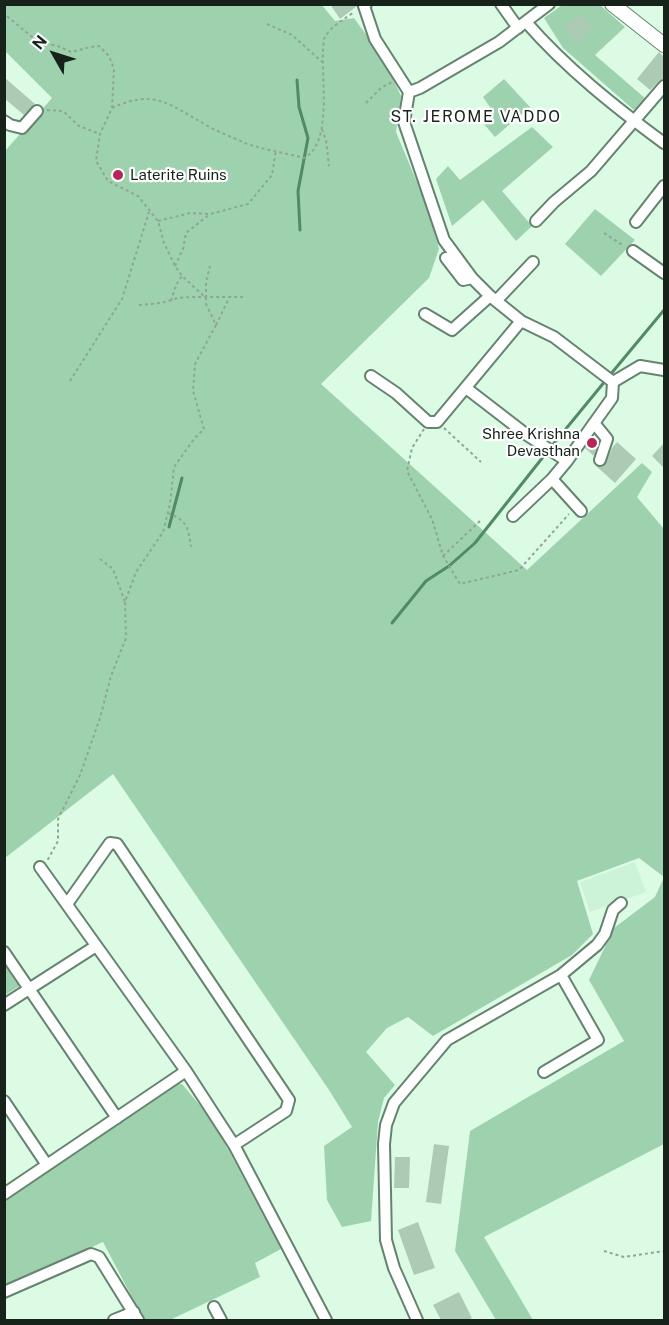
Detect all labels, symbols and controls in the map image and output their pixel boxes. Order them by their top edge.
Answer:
north arrow [24,24,84,84]
text: N [28,32,51,53]
district label: ST. JEROME VADDO [390,107,562,127]
place label: Laterite Ruins [130,166,227,184]
marker: Laterite Ruins [111,168,125,182]
place label: Shree Krishna Devasthan [482,425,580,460]
marker: Shree Krishna Devasthan [585,436,599,450]

